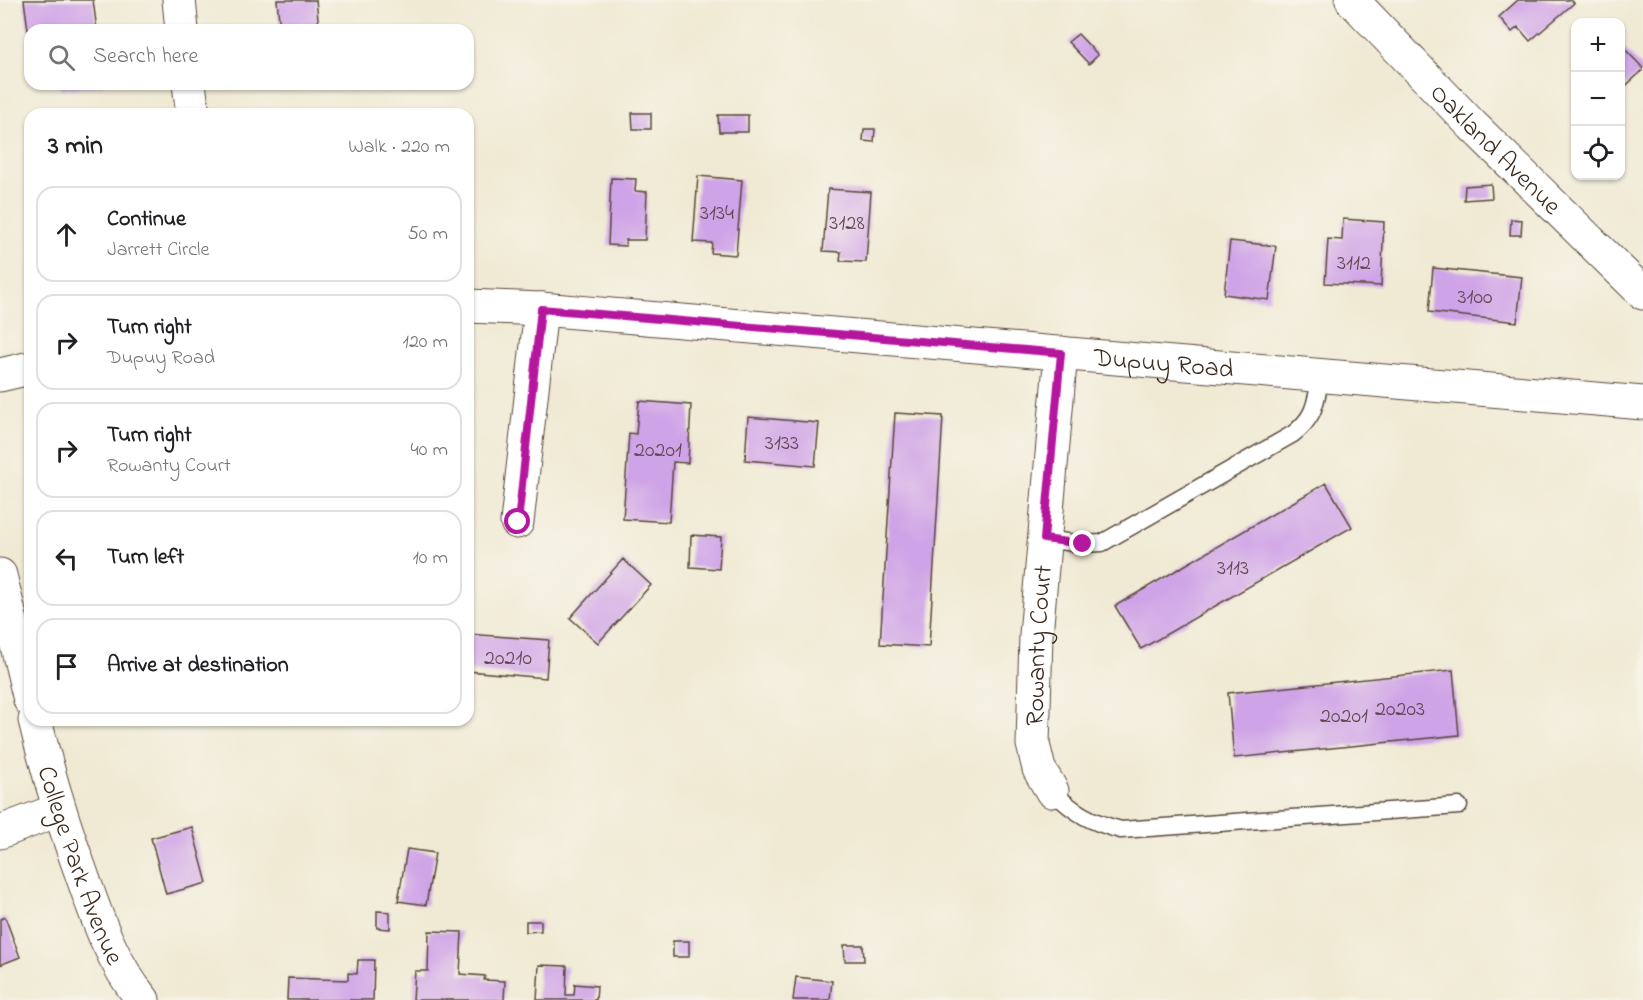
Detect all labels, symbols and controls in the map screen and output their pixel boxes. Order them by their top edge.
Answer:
map controls [1571,18,1625,180]
button: + [1571,18,1625,72]
search box [24,24,474,90]
icon: search [45,41,78,74]
text: Search here [93,41,198,73]
button: − [1571,72,1625,126]
street label: Oakland Avenue [1420,76,1569,225]
button: locate [1571,126,1625,180]
text: 3 min [48,128,103,166]
text: Walk · 220 m [348,133,450,162]
house number: 3134 [700,198,734,230]
text: Continue [107,204,186,236]
house number: 3128 [829,208,865,240]
icon: ahead [50,218,83,251]
text: 50 m [407,220,448,249]
text: Jarrett Circle [107,236,209,265]
house number: 3112 [1337,248,1371,280]
house number: 3100 [1457,282,1493,314]
text: Turn right [107,312,192,344]
icon: right [50,326,83,359]
text: 120 m [403,328,448,357]
street label: Dupuy Road [1091,340,1235,390]
text: Dupuy Road [107,344,215,373]
text: Turn right [107,420,192,452]
house number: 3133 [765,428,799,460]
icon: right [50,434,83,467]
house number: 20201 [634,435,682,467]
text: 40 m [411,436,448,465]
text: Rowanty Court [107,452,231,481]
route start [504,508,530,534]
route end [1069,530,1095,556]
icon: left [50,542,83,575]
text: Turn left [107,542,184,574]
text: 10 m [412,544,448,573]
house number: 3113 [1217,553,1249,585]
street label: Rowanty Court [1018,563,1064,726]
house number: 20210 [484,643,532,675]
icon: arrive [50,650,83,683]
text: Arrive at destination [107,650,289,682]
house number: 20203 [1375,694,1425,726]
house number: 20201 [1320,701,1368,733]
street label: College Park Avenue [26,762,132,973]

